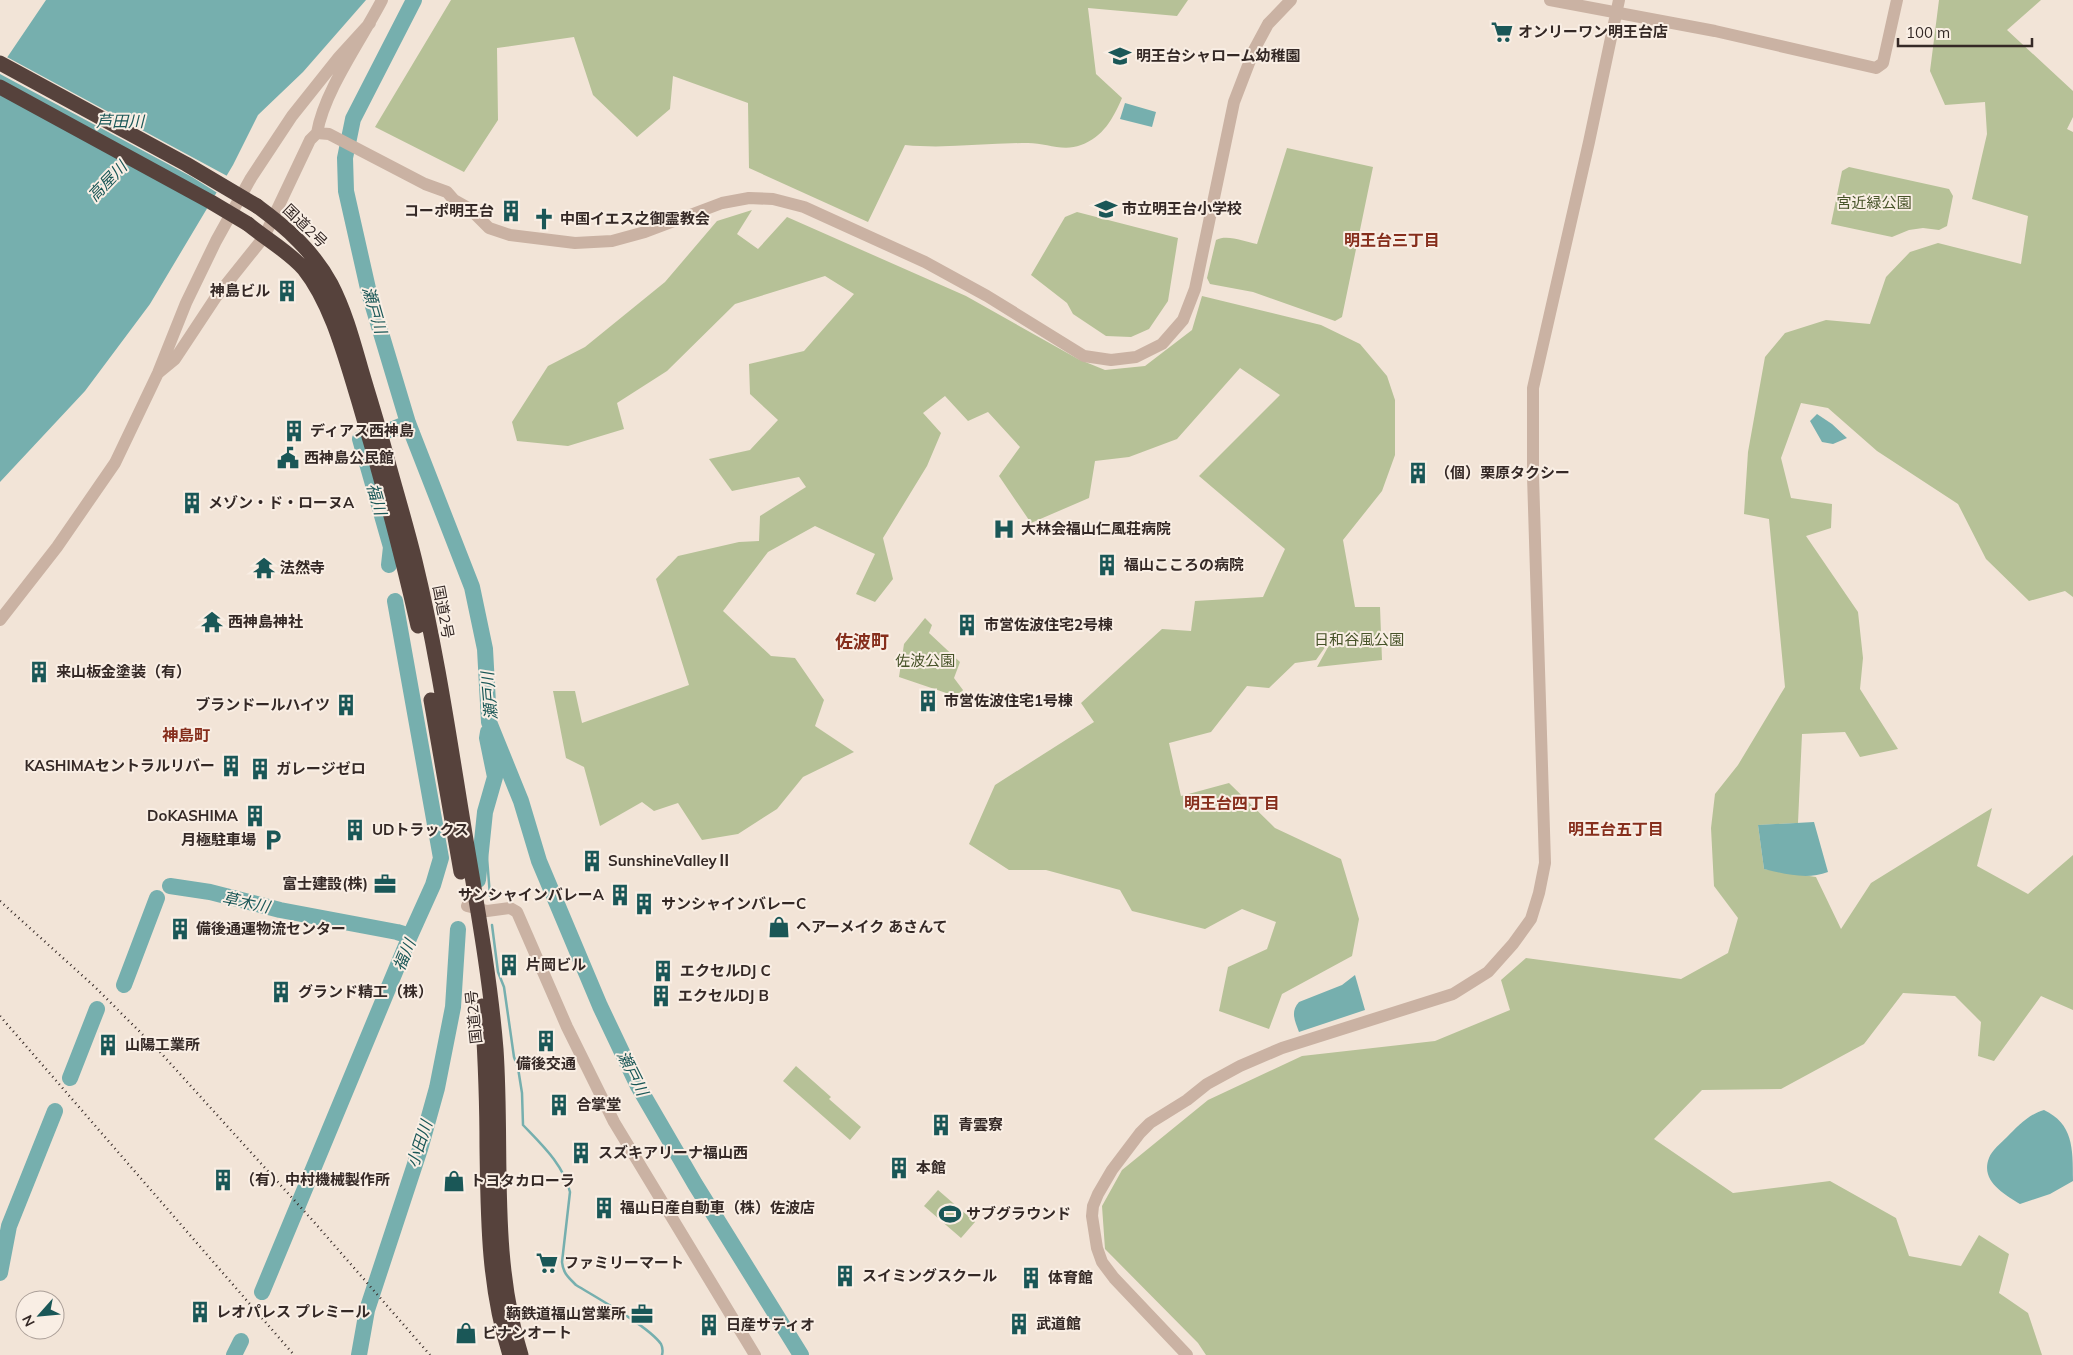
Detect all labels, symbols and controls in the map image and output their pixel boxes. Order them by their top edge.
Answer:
scale bar [1898,15,2032,47]
supermarket icon: オンリーワン明王台店 [1489,19,1515,45]
place label: オンリーワン明王台店 [1518,22,1668,41]
text: 100 m [1906,23,1950,42]
school or university icon: 明王台シャローム幼稚園 [1107,43,1133,69]
place label: 明王台シャローム幼稚園 [1136,46,1301,65]
water label: 芦田川 [96,111,146,131]
water label: 高屋川 [83,155,132,205]
park label: 宮近緑公園 [1836,193,1912,212]
school or university icon: 市立明王台小学校 [1093,196,1119,222]
building icon: コーポ明王台 [498,198,524,224]
place label: 市立明王台小学校 [1122,199,1242,218]
street label: 国道2号 [279,200,331,251]
place label: コーポ明王台 [404,201,494,220]
church icon: 中国イエス之御霊教会 [531,206,557,232]
place label: 中国イエス之御霊教会 [560,209,710,228]
district label: 明王台三丁目 [1344,230,1440,250]
building icon: 神島ビル [274,278,300,304]
place label: 神島ビル [209,281,270,300]
water label: 瀬戸川 [359,284,392,338]
building icon: ディアス西神島 [281,418,307,444]
place label: ディアス西神島 [310,421,414,440]
public building icon: 西神島公民館 [275,445,301,471]
place label: 西神島公民館 [304,448,394,467]
building icon: （個）栗原タクシー [1405,460,1431,486]
place label: （個）栗原タクシー [1435,463,1570,482]
water label: 福川 [363,481,392,519]
building icon: メゾン・ド・ローヌA [179,490,205,516]
place label: メゾン・ド・ローヌA [208,493,355,512]
hospital icon: 大林会福山仁風荘病院 [991,516,1017,542]
place label: 大林会福山仁風荘病院 [1021,519,1171,538]
building icon: 福山こころの病院 [1094,552,1120,578]
temple icon: 法然寺 [251,555,277,581]
place label: 福山こころの病院 [1123,555,1244,574]
place label: 法然寺 [280,558,325,577]
street label: 国道2号 [429,584,458,640]
temple icon: 西神島神社 [199,609,225,635]
place label: 西神島神社 [228,612,303,631]
building icon: 市営佐波住宅2号棟 [954,612,980,638]
place label: 市営佐波住宅2号棟 [984,615,1113,634]
district label: 佐波町 [835,630,889,653]
park label: 日和谷風公園 [1314,630,1404,649]
park label: 佐波公園 [895,651,955,670]
building icon: 来山板金塗装（有） [26,659,52,685]
place label: 来山板金塗装（有） [56,662,191,681]
water label: 瀬戸川 [477,669,501,721]
building icon: 市営佐波住宅1号棟 [915,688,941,714]
place label: 市営佐波住宅1号棟 [944,691,1073,710]
building icon: ブランドールハイツ [333,692,359,718]
place label: ブランドールハイツ [195,695,330,714]
district label: 神島町 [162,725,210,745]
building icon: KASHIMAセントラルリバー [218,753,244,779]
place label: KASHIMAセントラルリバー [24,756,215,775]
building icon: ガレージゼロ [247,756,273,782]
place label: ガレージゼロ [276,759,366,778]
district label: 明王台四丁目 [1184,793,1280,813]
building icon: DoKASHIMA [242,803,268,829]
place label: DoKASHIMA [147,806,239,825]
building icon: UDトラックス [342,817,368,843]
district label: 明王台五丁目 [1568,819,1664,839]
place label: UDトラックス [372,820,469,839]
parking icon: 月極駐車場 [260,827,286,853]
place label: 月極駐車場 [181,830,256,849]
building icon: SunshineValleyⅡ [579,848,605,874]
place label: SunshineValleyⅡ [608,851,732,870]
office icon: 富士建設(株) [372,871,398,897]
place label: 富士建設(株) [282,874,368,893]
building icon: サンシャインバレーA [607,882,633,908]
place label: サンシャインバレーA [458,885,605,904]
water label: 草木川 [220,887,274,917]
building icon: サンシャインバレーC [631,891,657,917]
place label: サンシャインバレーC [661,894,806,913]
shop icon: ヘアーメイク あさんて [766,914,792,940]
building icon: 備後通運物流センター [167,916,193,942]
place label: ヘアーメイク あさんて [796,917,948,936]
place label: 備後通運物流センター [196,919,346,938]
water label: 福川 [389,935,420,974]
building icon: 片岡ビル [496,952,522,978]
place label: 片岡ビル [526,955,586,974]
building icon: エクセルDJ C [650,958,676,984]
place label: エクセルDJ C [680,961,771,980]
building icon: グランド精工（株） [268,979,294,1005]
place label: グランド精工（株） [298,982,433,1001]
building icon: エクセルDJ B [648,983,674,1009]
place label: エクセルDJ B [678,986,769,1005]
street label: 国道2号 [461,989,486,1045]
building icon: 備後交通 [533,1028,559,1054]
building icon: 山陽工業所 [95,1032,121,1058]
place label: 山陽工業所 [125,1035,200,1054]
water label: 瀬戸川 [613,1047,654,1101]
place label: 備後交通 [516,1054,576,1073]
building icon: 合掌堂 [546,1092,572,1118]
place label: 合掌堂 [576,1095,621,1114]
building icon: 青雲寮 [928,1112,954,1138]
place label: 青雲寮 [958,1115,1003,1134]
water label: 小田川 [402,1116,437,1170]
building icon: スズキアリーナ福山西 [568,1140,594,1166]
place label: スズキアリーナ福山西 [598,1143,748,1162]
building icon: 本館 [886,1155,912,1181]
place label: 本館 [916,1158,946,1177]
building icon: （有）中村機械製作所 [210,1167,236,1193]
shop icon: トヨタカローラ [441,1168,467,1194]
place label: （有）中村機械製作所 [240,1170,390,1189]
place label: トヨタカローラ [470,1171,575,1190]
building icon: 福山日産自動車（株）佐波店 [591,1195,617,1221]
place label: 福山日産自動車（株）佐波店 [619,1198,815,1217]
sports icon: サブグラウンド [937,1201,963,1227]
place label: サブグラウンド [966,1204,1071,1223]
supermarket icon: ファミリーマート [534,1250,560,1276]
place label: ファミリーマート [564,1253,684,1272]
building icon: スイミングスクール [832,1263,858,1289]
building icon: 体育館 [1018,1265,1044,1291]
place label: スイミングスクール [862,1266,997,1285]
place label: 体育館 [1048,1268,1093,1287]
north arrow [15,1290,65,1340]
building icon: レオパレス プレミール [187,1299,213,1325]
office icon: 鞆鉄道福山営業所 [629,1301,655,1327]
place label: レオパレス プレミール [216,1302,370,1321]
place label: 鞆鉄道福山営業所 [506,1304,626,1323]
building icon: 武道館 [1006,1311,1032,1337]
text: N [18,1312,39,1330]
building icon: 日産サティオ [696,1312,722,1338]
place label: 武道館 [1036,1314,1081,1333]
place label: 日産サティオ [726,1315,815,1334]
shop icon: ビナンオート [453,1320,479,1346]
place label: ビナンオート [482,1323,572,1342]

